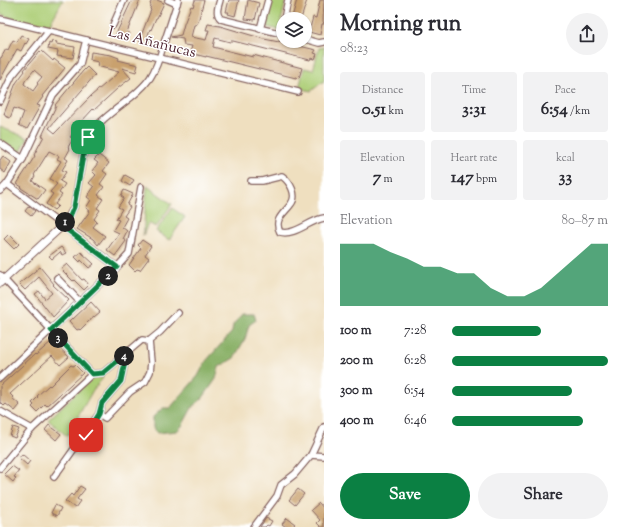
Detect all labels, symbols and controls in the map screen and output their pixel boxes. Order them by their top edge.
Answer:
text: Morning run [340,9,462,41]
map controls [276,12,312,48]
button: layers [276,12,312,48]
button: share [566,13,608,55]
street label: Las Añañucas [106,22,198,64]
text: 08:23 [340,40,368,58]
text: Distance [362,82,403,98]
text: Time [462,82,486,98]
text: Pace [555,82,576,98]
text: 0.51 [362,98,386,122]
text: 3:31 [462,98,486,122]
text: 6:54 [541,98,568,122]
text: km [386,103,404,119]
text: /km [568,103,590,119]
pin [71,120,105,154]
icon: arrive [77,126,99,148]
text: Elevation [360,150,405,166]
text: Heart rate [451,150,497,166]
text: kcal [556,150,575,166]
text: 7 [373,166,381,190]
text: 147 [451,166,474,190]
text: 33 [558,166,572,190]
text: m [381,171,393,187]
text: bpm [474,171,497,187]
pin: 1 [55,212,75,232]
text: Elevation [340,212,393,230]
text: 80–87 m [562,212,608,230]
text: 1 [63,214,67,230]
pin: 2 [98,266,118,286]
text: 2 [105,268,111,284]
text: 100 m [340,322,372,340]
text: 7:28 [404,322,426,340]
pin: 3 [48,328,68,348]
text: 3 [56,330,60,346]
pin: 4 [114,346,134,366]
text: 4 [121,348,127,364]
text: 200 m [340,352,373,370]
text: 6:28 [404,352,426,370]
text: 300 m [340,382,372,400]
text: 6:54 [404,382,425,400]
text: 400 m [340,412,374,430]
text: 6:46 [404,412,427,430]
pin [69,418,103,452]
icon: check [75,424,97,446]
button: Save [340,473,470,519]
button: Share [478,473,608,519]

